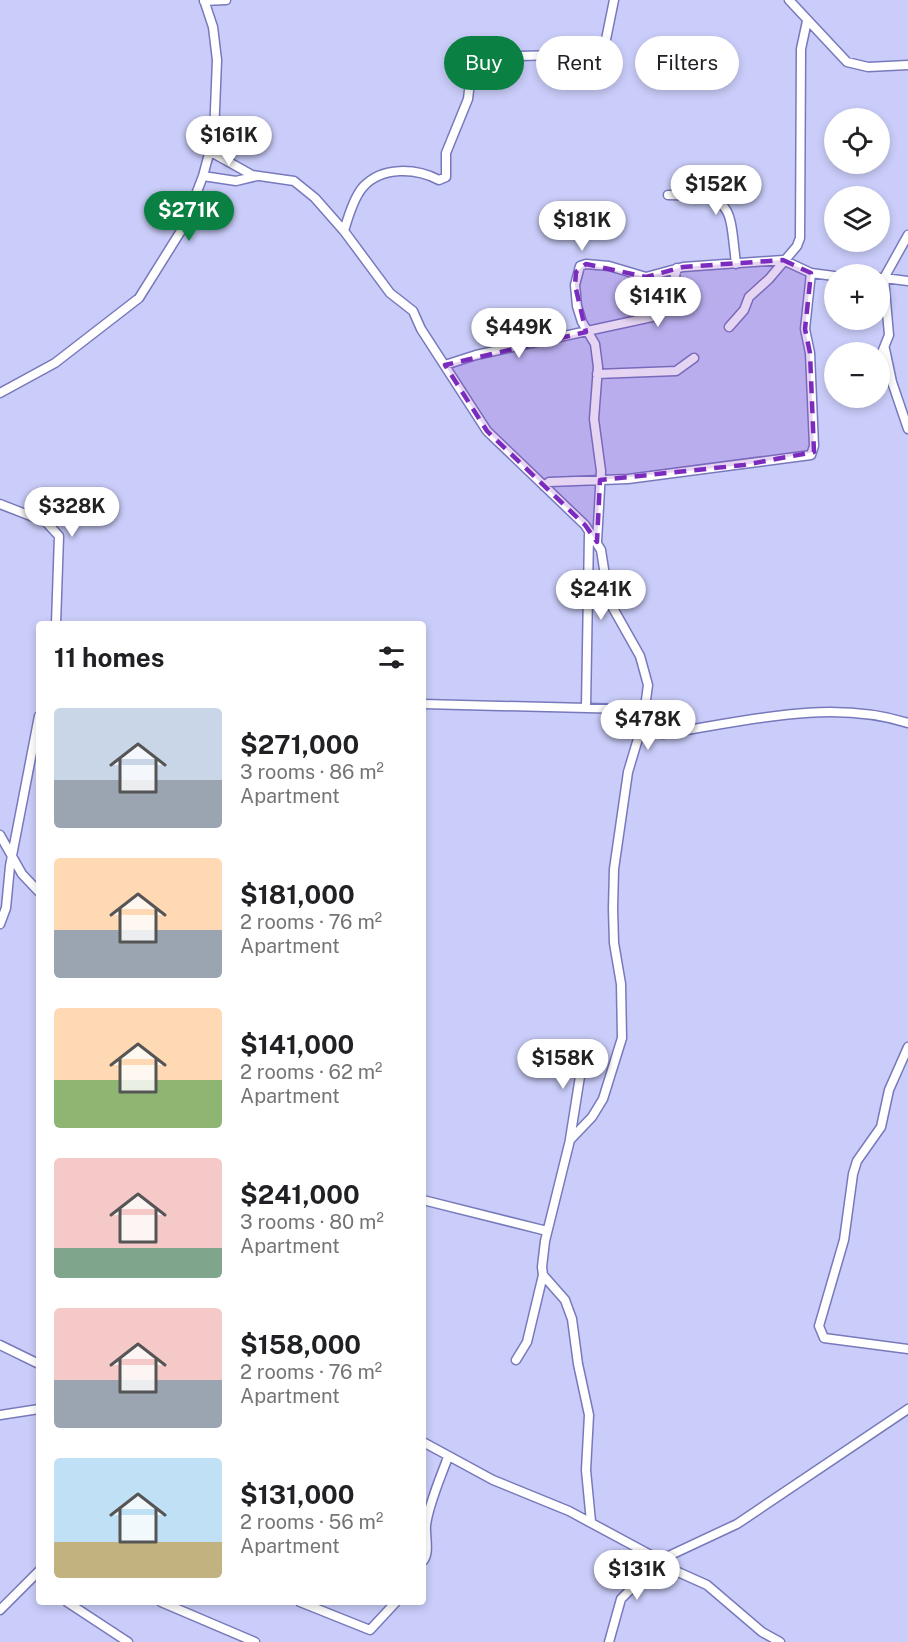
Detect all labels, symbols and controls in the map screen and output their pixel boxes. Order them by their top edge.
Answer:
chip: Buy [444,36,524,90]
chip: Rent [536,36,623,90]
chip: Filters [635,36,739,90]
map controls [824,108,890,408]
button: locate [824,108,890,174]
pin: $161K [187,116,271,167]
text: $161K [200,123,258,147]
pin: $152K [674,165,758,216]
text: $152K [685,172,747,196]
button: layers [824,186,890,252]
pin: $271K [147,191,231,242]
text: $271K [158,198,220,222]
pin: $181K [540,201,624,252]
text: $181K [553,208,611,232]
button: + [824,264,890,330]
pin: $141K [616,277,700,328]
text: $141K [629,284,687,308]
pin: $449K [477,308,561,359]
text: $449K [485,315,553,339]
button: − [824,342,890,408]
pin: $328K [30,487,114,538]
text: $328K [38,494,106,518]
pin: $241K [559,570,643,621]
text: $241K [570,577,632,601]
icon: filters [375,641,408,674]
text: 11 homes [54,642,164,673]
pin: $478K [606,700,690,751]
text: $478K [615,707,681,731]
text: $271,000 [240,729,359,760]
icon: home [102,732,174,804]
text: 3 rooms · 86 m² [240,760,384,784]
text: Apartment [240,784,340,808]
text: $181,000 [240,879,355,910]
icon: home [102,882,174,954]
text: 2 rooms · 76 m² [240,910,382,934]
text: Apartment [240,934,340,958]
text: $141,000 [240,1029,354,1060]
icon: home [102,1032,174,1104]
pin: $158K [521,1039,605,1090]
text: $158K [531,1046,595,1070]
text: 2 rooms · 62 m² [240,1060,382,1084]
text: Apartment [240,1084,340,1108]
text: $241,000 [240,1179,360,1210]
icon: home [102,1182,174,1254]
text: 3 rooms · 80 m² [240,1210,384,1234]
text: Apartment [240,1234,340,1258]
text: $158,000 [240,1329,361,1360]
icon: home [102,1332,174,1404]
text: 2 rooms · 76 m² [240,1360,382,1384]
text: Apartment [240,1384,340,1408]
text: $131,000 [240,1479,355,1510]
icon: home [102,1482,174,1554]
text: 2 rooms · 56 m² [240,1510,383,1534]
text: Apartment [240,1534,340,1558]
pin: $131K [595,1550,679,1601]
text: $131K [608,1557,666,1581]

